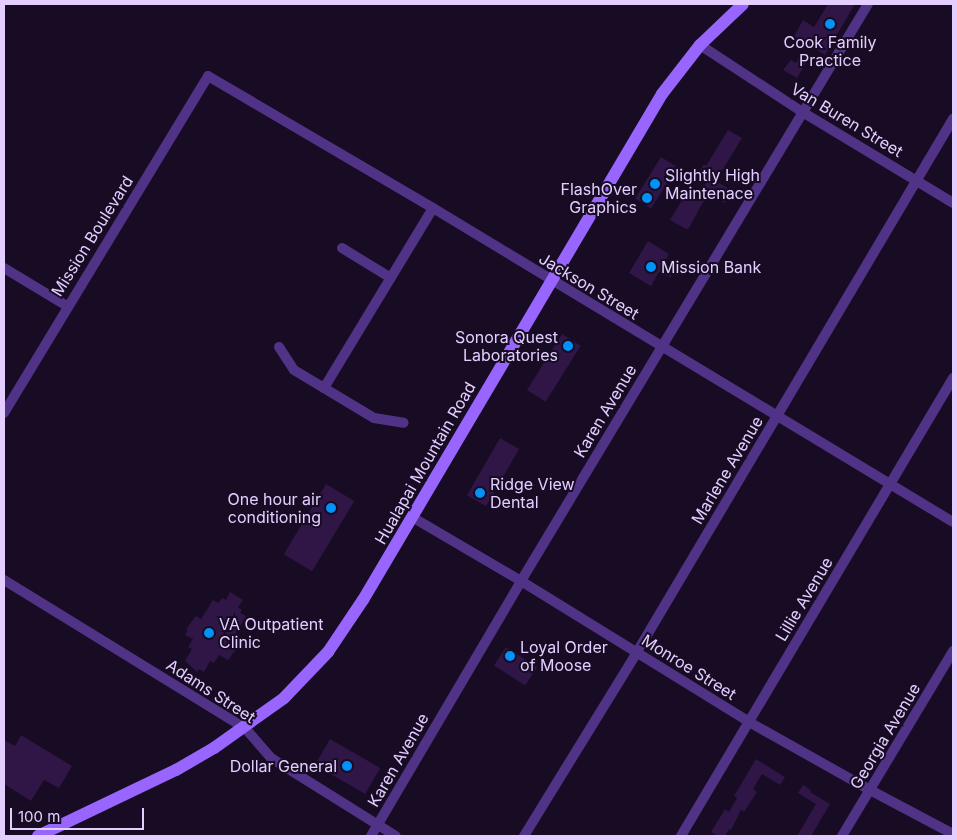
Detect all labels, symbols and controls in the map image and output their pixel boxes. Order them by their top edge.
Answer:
marker: Cook Family Practice [824,18,836,30]
place label: Cook Family Practice [783,32,877,70]
street label: Van Buren Street [788,79,906,161]
place label: Slightly High Maintenace [665,165,760,203]
street label: Mission Boulevard [47,172,137,300]
marker: Slightly High Maintenace [649,178,661,190]
place label: FlashOver Graphics [561,179,637,217]
marker: FlashOver Graphics [641,192,653,204]
street label: Jackson Street [536,249,642,323]
place label: Mission Bank [661,257,761,277]
marker: Mission Bank [645,261,657,273]
place label: Sonora Quest Laboratories [455,327,558,365]
marker: Sonora Quest Laboratories [562,340,574,352]
street label: Karen Avenue [570,361,640,461]
street label: Hualapai Mountain Road [371,378,479,548]
street label: Marlene Avenue [687,413,767,527]
place label: Ridge View Dental [490,474,575,512]
marker: Ridge View Dental [474,487,486,499]
place label: One hour air conditioning [228,489,321,527]
marker: One hour air conditioning [325,502,337,514]
street label: Lillie Avenue [771,554,837,644]
place label: VA Outpatient Clinic [219,614,323,652]
marker: VA Outpatient Clinic [203,627,215,639]
street label: Monroe Street [638,630,740,704]
place label: Loyal Order of Moose [520,637,608,675]
marker: Loyal Order of Moose [504,650,516,662]
street label: Adams Street [163,655,259,727]
street label: Georgia Avenue [846,680,924,792]
street label: Karen Avenue [363,710,433,810]
place label: Dollar General [230,756,337,776]
marker: Dollar General [341,760,353,772]
scale bar [12,798,146,830]
text: 100 m [18,807,60,826]

